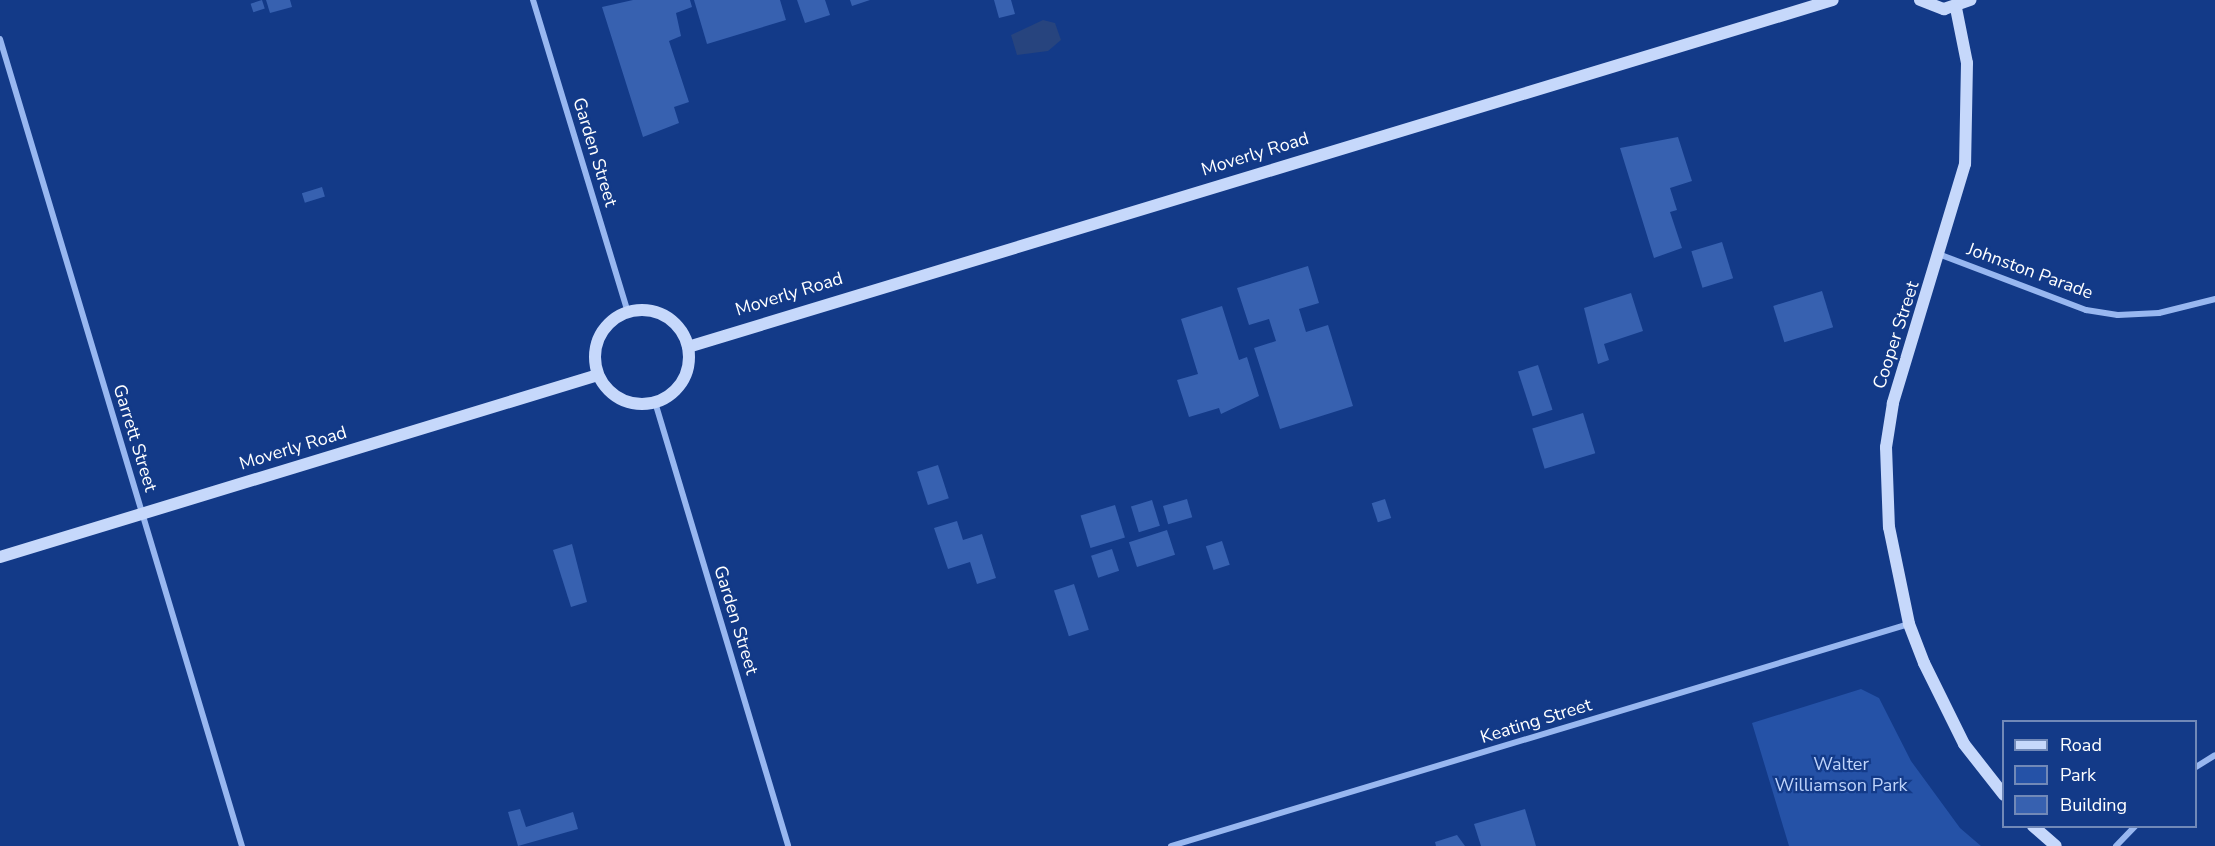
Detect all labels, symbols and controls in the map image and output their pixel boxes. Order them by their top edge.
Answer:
street label: Garden Street [568,95,622,209]
street label: Moverly Road [1199,127,1311,181]
street label: Johnston Parade [1964,238,2096,304]
street label: Moverly Road [733,267,845,321]
street label: Cooper Street [1868,279,1924,391]
street label: Garrett Street [108,382,162,494]
street label: Moverly Road [237,421,349,475]
street label: Garden Street [709,563,763,677]
street label: Keating Street [1478,694,1594,748]
legend [2002,720,2197,828]
text: Road [2060,733,2102,757]
park label: Walter Williamson Park [1774,754,1908,796]
text: Park [2060,763,2096,787]
text: Building [2060,793,2127,817]

